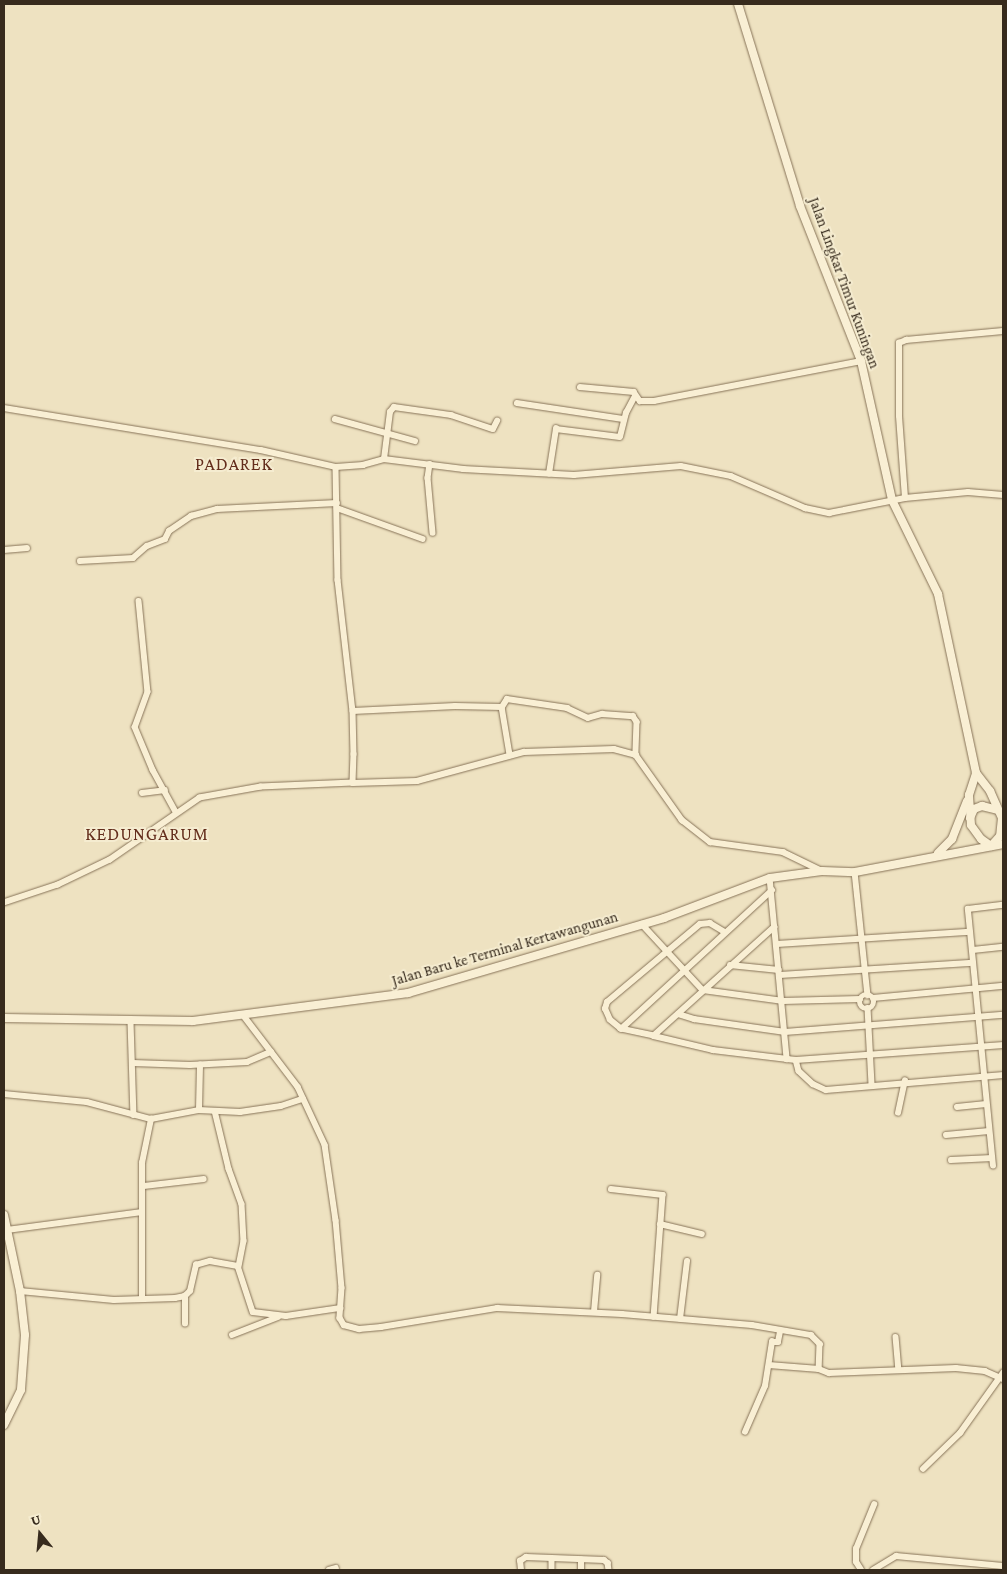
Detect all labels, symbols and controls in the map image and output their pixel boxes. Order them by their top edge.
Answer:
street label: Jalan Lingkar Timur Kuningan [805,195,883,371]
district label: PADAREK [194,453,274,475]
district label: KEDUNGARUM [84,823,210,845]
street label: Jalan Baru ke Terminal Kertawangunan [390,908,620,990]
north arrow [15,1509,65,1559]
text: U [29,1511,43,1529]

